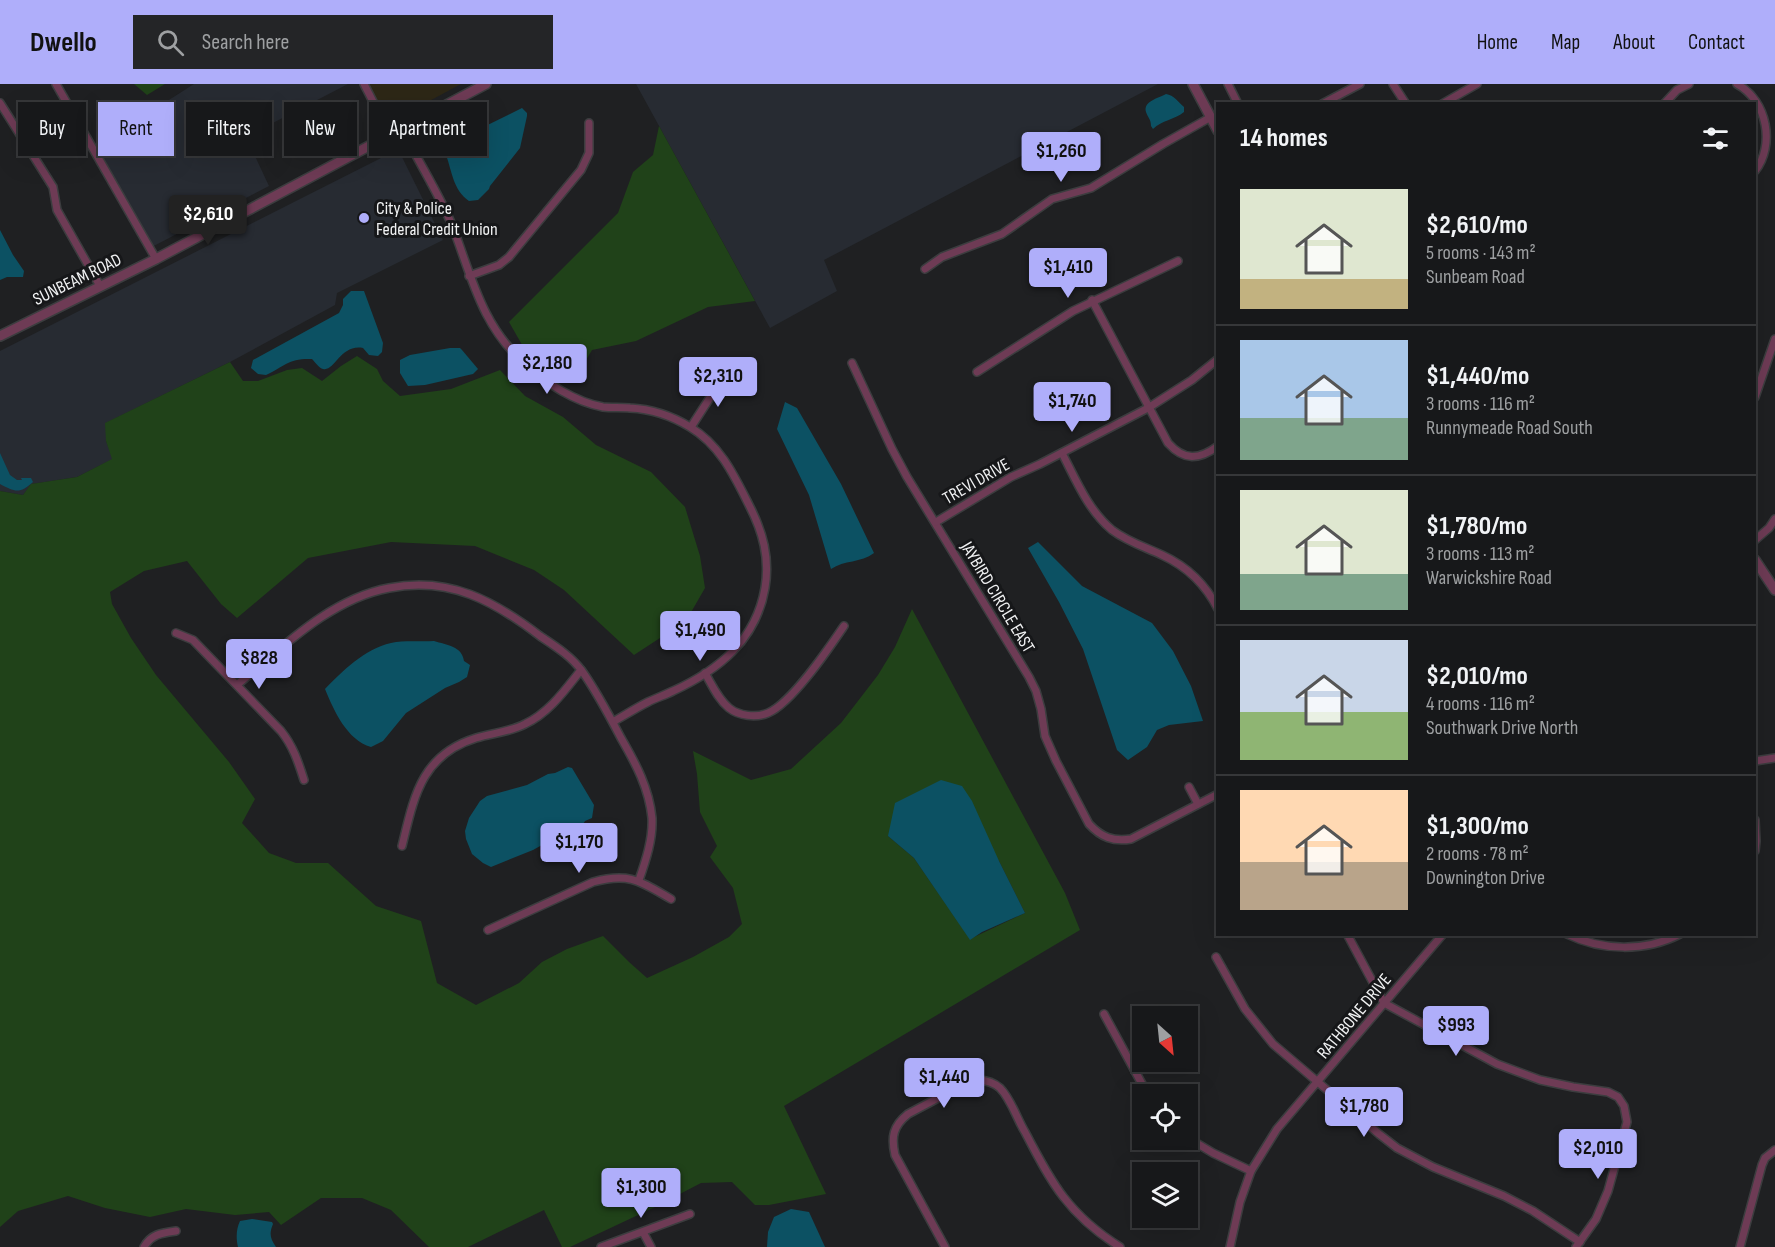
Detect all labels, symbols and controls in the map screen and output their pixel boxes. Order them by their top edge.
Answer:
search box [133,15,553,69]
text: Dwello [30,26,97,59]
icon: search [154,26,187,59]
text: Search here [202,29,289,56]
text: Home [1477,30,1518,55]
text: Map [1551,30,1580,55]
text: About [1613,30,1655,55]
text: Contact [1688,30,1745,55]
chip: Buy [18,102,86,156]
chip: Rent [98,102,174,156]
chip: Filters [186,102,272,156]
chip: New [284,102,357,156]
chip: Apartment [369,102,487,156]
icon: filters [1699,122,1732,155]
text: 14 homes [1240,123,1328,154]
pin: $1,260 [1012,132,1110,183]
text: $1,260 [1036,139,1086,163]
pin: $2,610 [159,195,257,246]
place label: City & Police Federal Credit Union [376,198,498,240]
text: $2,610 [183,202,233,226]
text: $2,610/mo [1426,210,1528,241]
marker: City & Police Federal Credit Union [357,211,371,225]
icon: home [1288,213,1360,285]
text: 5 rooms · 143 m² [1426,241,1536,265]
pin: $1,410 [1019,248,1117,299]
street label: SUNBEAM ROAD [30,249,125,310]
text: $1,410 [1043,255,1093,279]
text: Sunbeam Road [1426,265,1525,289]
pin: $2,180 [498,344,596,395]
text: $2,180 [522,351,572,375]
pin: $2,310 [669,357,767,408]
text: $1,440/mo [1426,361,1529,392]
text: $2,310 [693,364,743,388]
icon: home [1288,364,1360,436]
pin: $1,740 [1023,382,1121,433]
text: $1,740 [1048,389,1096,413]
text: 3 rooms · 116 m² [1426,392,1535,416]
text: Runnymeade Road South [1426,416,1593,440]
street label: TREVI DRIVE [939,454,1014,509]
text: $1,780/mo [1426,511,1527,542]
icon: home [1288,514,1360,586]
street label: JAYBIRD CIRCLE EAST [956,537,1039,657]
text: 3 rooms · 113 m² [1426,542,1535,566]
text: Warwickshire Road [1426,566,1552,590]
pin: $1,490 [651,611,749,662]
text: $1,490 [674,618,726,642]
pin: $828 [223,639,295,690]
text: $828 [240,646,278,670]
text: $2,010/mo [1426,661,1528,692]
icon: home [1288,664,1360,736]
text: 4 rooms · 116 m² [1426,692,1535,716]
text: Southwark Drive North [1426,716,1578,740]
text: $1,300/mo [1426,811,1529,842]
icon: home [1288,814,1360,886]
pin: $1,170 [530,823,628,874]
text: $1,170 [554,830,604,854]
text: 2 rooms · 78 m² [1426,842,1529,866]
text: Downington Drive [1426,866,1545,890]
street label: RATHBONE DRIVE [1313,970,1396,1063]
north arrow [1132,1006,1198,1072]
map controls [1132,1006,1198,1228]
pin: $993 [1420,1006,1492,1057]
text: $993 [1437,1013,1475,1037]
pin: $1,440 [895,1058,993,1109]
text: $1,440 [918,1065,970,1089]
button: locate [1132,1084,1198,1150]
pin: $1,780 [1315,1087,1413,1138]
text: $1,780 [1339,1094,1389,1118]
pin: $2,010 [1549,1129,1647,1180]
text: $2,010 [1573,1136,1623,1160]
button: layers [1132,1162,1198,1228]
pin: $1,300 [592,1168,690,1219]
text: $1,300 [615,1175,667,1199]

